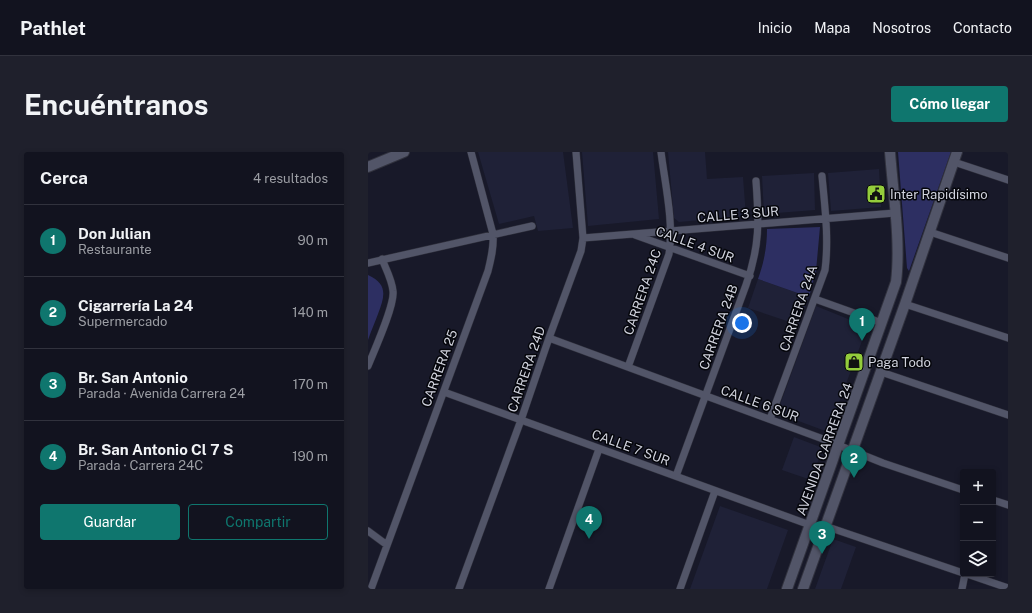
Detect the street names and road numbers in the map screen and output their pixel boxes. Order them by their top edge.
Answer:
street label: CALLE 3 SUR [696,203,780,226]
street label: CALLE 4 SUR [654,223,736,266]
street label: CARRERA 24C [621,247,664,337]
street label: CARRERA 24A [777,263,820,353]
street label: CARRERA 24B [696,283,741,372]
street label: CARRERA 24D [505,324,548,414]
street label: CARRERA 25 [419,328,460,409]
street label: AVENIDA CARRERA 24 [793,381,855,517]
street label: CALLE 6 SUR [719,382,801,425]
street label: CALLE 7 SUR [590,426,672,469]

